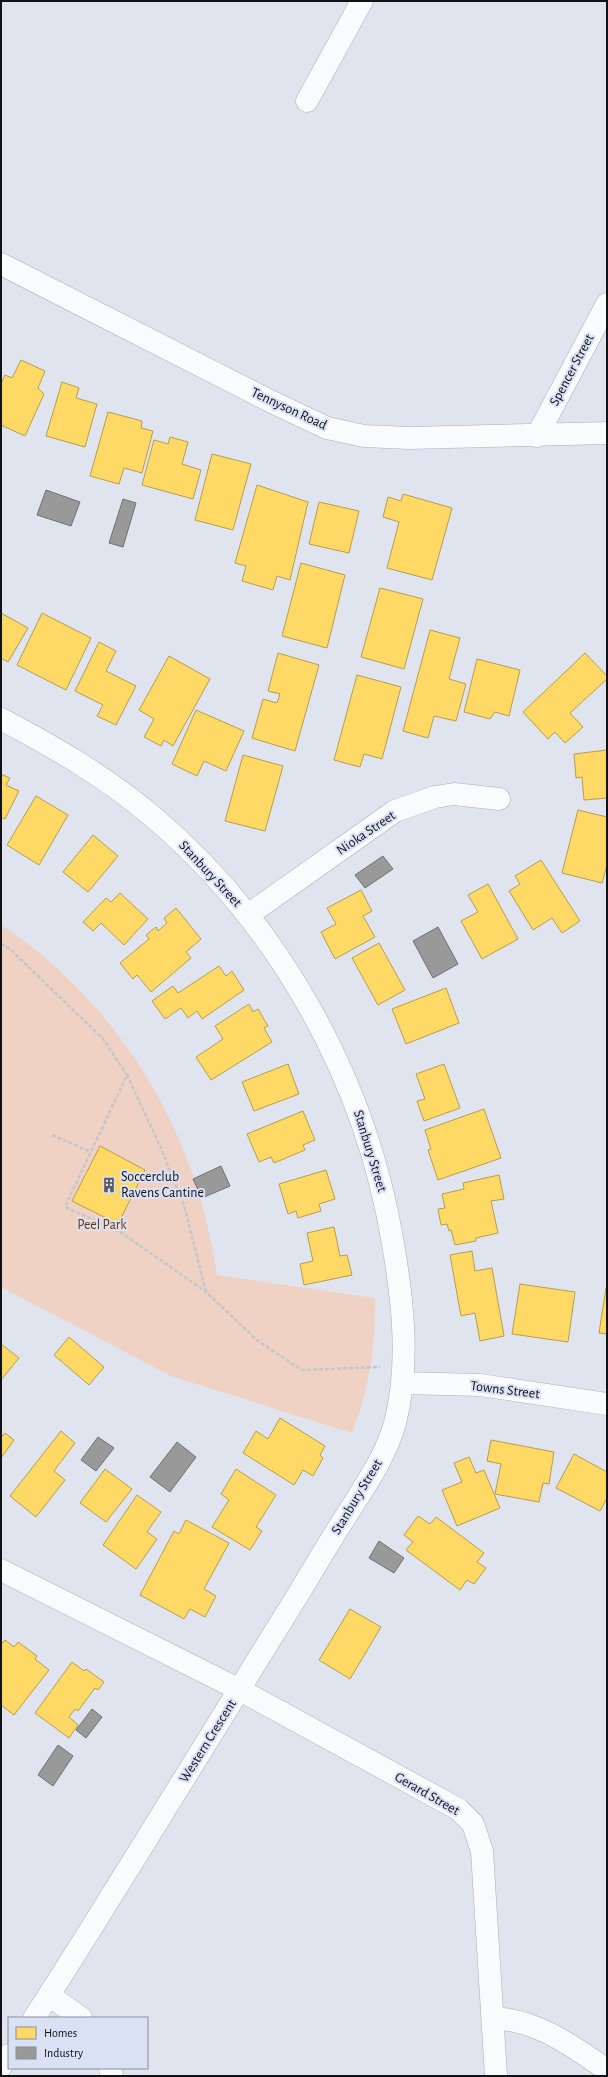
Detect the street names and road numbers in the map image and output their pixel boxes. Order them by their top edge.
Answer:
street label: Spencer Street [547,331,597,408]
street label: Tennyson Road [249,385,329,433]
street label: Nioka Street [334,808,398,858]
street label: Stanbury Street [176,838,244,910]
street label: Stanbury Street [351,1108,389,1194]
street label: Towns Street [470,1379,541,1401]
street label: Stanbury Street [329,1457,385,1537]
street label: Western Crescent [177,1697,239,1785]
street label: Gerard Street [392,1770,462,1818]

